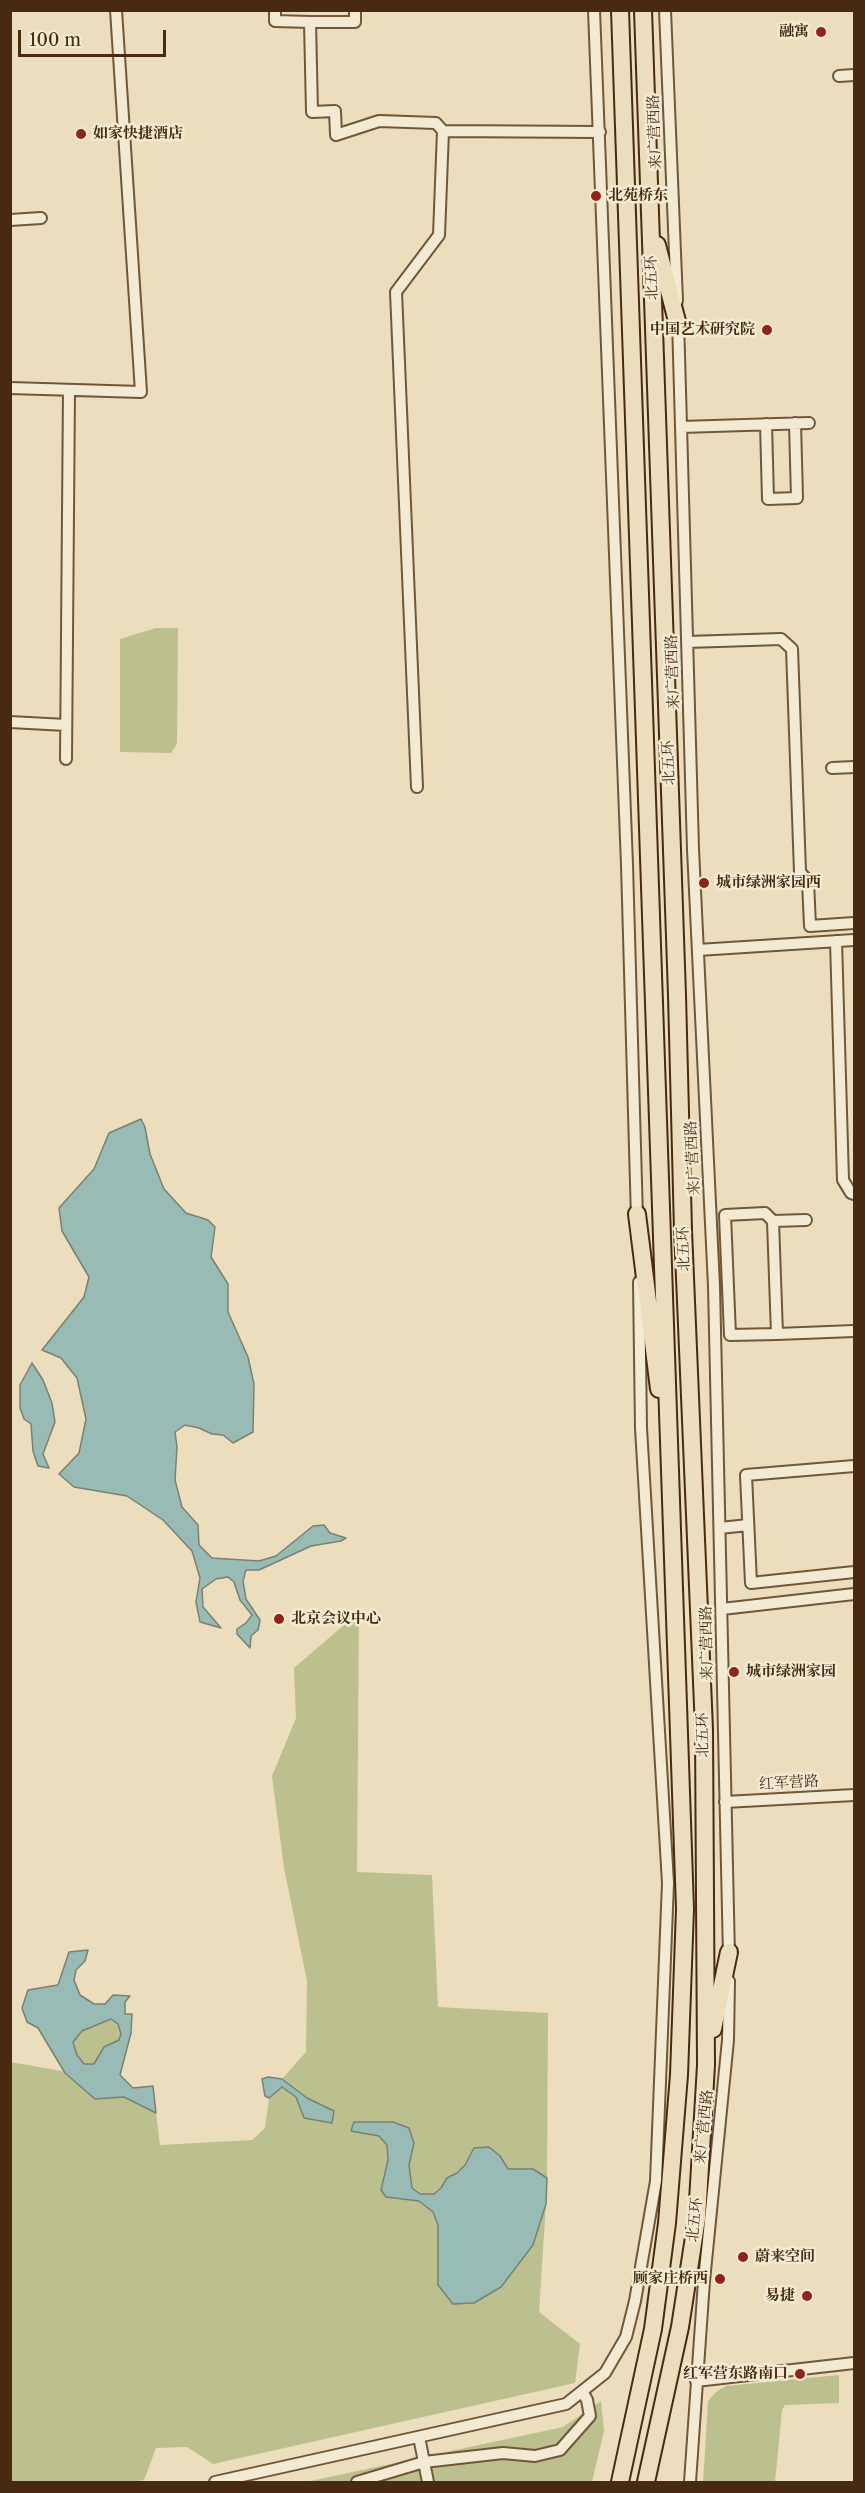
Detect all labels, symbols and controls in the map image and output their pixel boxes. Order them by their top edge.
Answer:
scale bar [21,18,170,56]
place label: 融寓 [779,23,809,41]
marker: 融寓 [814,25,828,39]
text: 100 m [29,29,81,51]
street label: 来广营西路 [645,94,665,170]
place label: 如家快捷酒店 [93,125,183,143]
marker: 如家快捷酒店 [74,127,88,141]
place label: 北苑桥东 [608,187,668,205]
marker: 北苑桥东 [589,189,603,203]
street label: 北五环 [642,255,662,301]
place label: 中国艺术研究院 [650,321,755,339]
marker: 中国艺术研究院 [760,323,774,337]
street label: 来广营西路 [663,634,683,710]
street label: 北五环 [659,740,679,786]
place label: 城市绿洲家园西 [716,874,821,892]
marker: 城市绿洲家园西 [697,876,711,890]
street label: 来广营西路 [682,1120,704,1196]
street label: 北五环 [674,1226,694,1272]
street label: 来广营西路 [697,1605,717,1681]
place label: 北京会议中心 [291,1610,381,1628]
marker: 北京会议中心 [272,1612,286,1626]
place label: 城市绿洲家园 [746,1663,836,1681]
marker: 城市绿洲家园 [727,1665,741,1679]
street label: 北五环 [694,1712,712,1758]
street label: 红军营路 [759,1772,819,1794]
street label: 来广营西路 [691,2089,717,2165]
street label: 北五环 [684,2197,706,2243]
place label: 蔚来空间 [755,2248,815,2266]
marker: 蔚来空间 [736,2250,750,2264]
place label: 顾家庄桥西 [633,2270,708,2288]
marker: 顾家庄桥西 [713,2272,727,2286]
place label: 易捷 [765,2287,795,2305]
marker: 易捷 [800,2289,814,2303]
place label: 红军营东路南口 [683,2365,788,2383]
marker: 红军营东路南口 [793,2367,807,2381]

